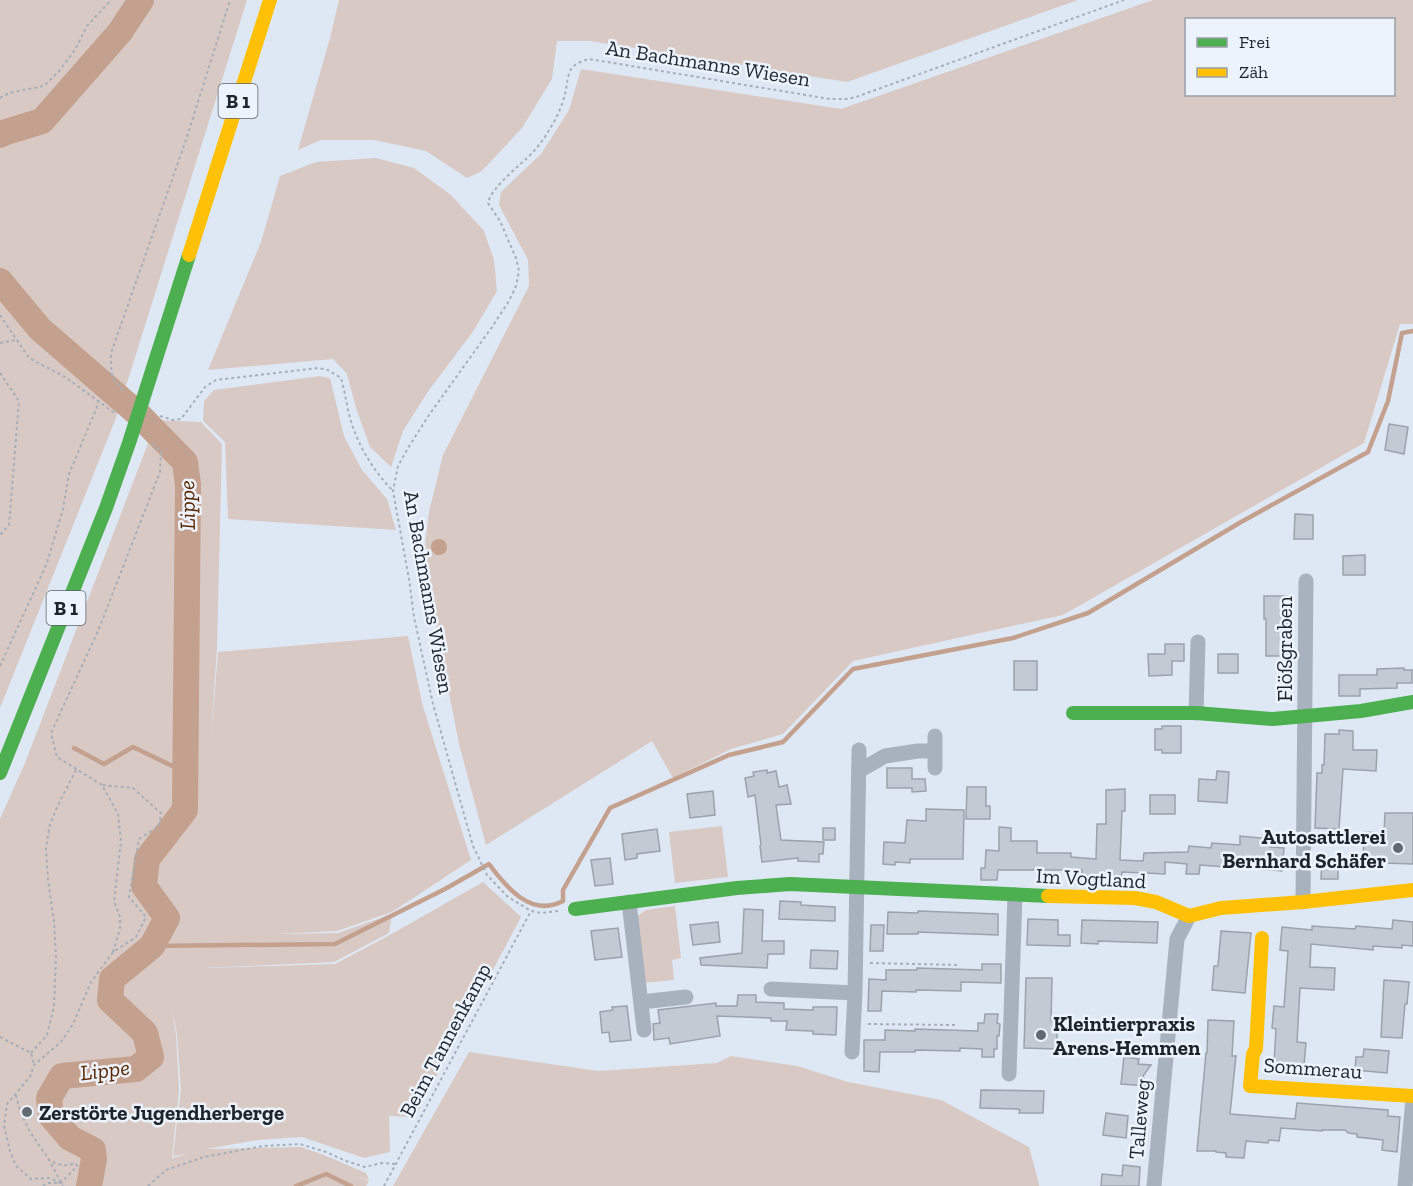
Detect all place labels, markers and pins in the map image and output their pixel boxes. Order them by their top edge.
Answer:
place label: Autosattlerei Bernhard Schäfer [1222,824,1386,873]
marker: Autosattlerei Bernhard Schäfer [1391,841,1405,855]
place label: Kleintierpraxis Arens-Hemmen [1053,1011,1201,1060]
marker: Kleintierpraxis Arens-Hemmen [1034,1028,1048,1042]
place label: Zerstörte Jugendherberge [39,1100,284,1125]
marker: Zerstörte Jugendherberge [20,1105,34,1119]

